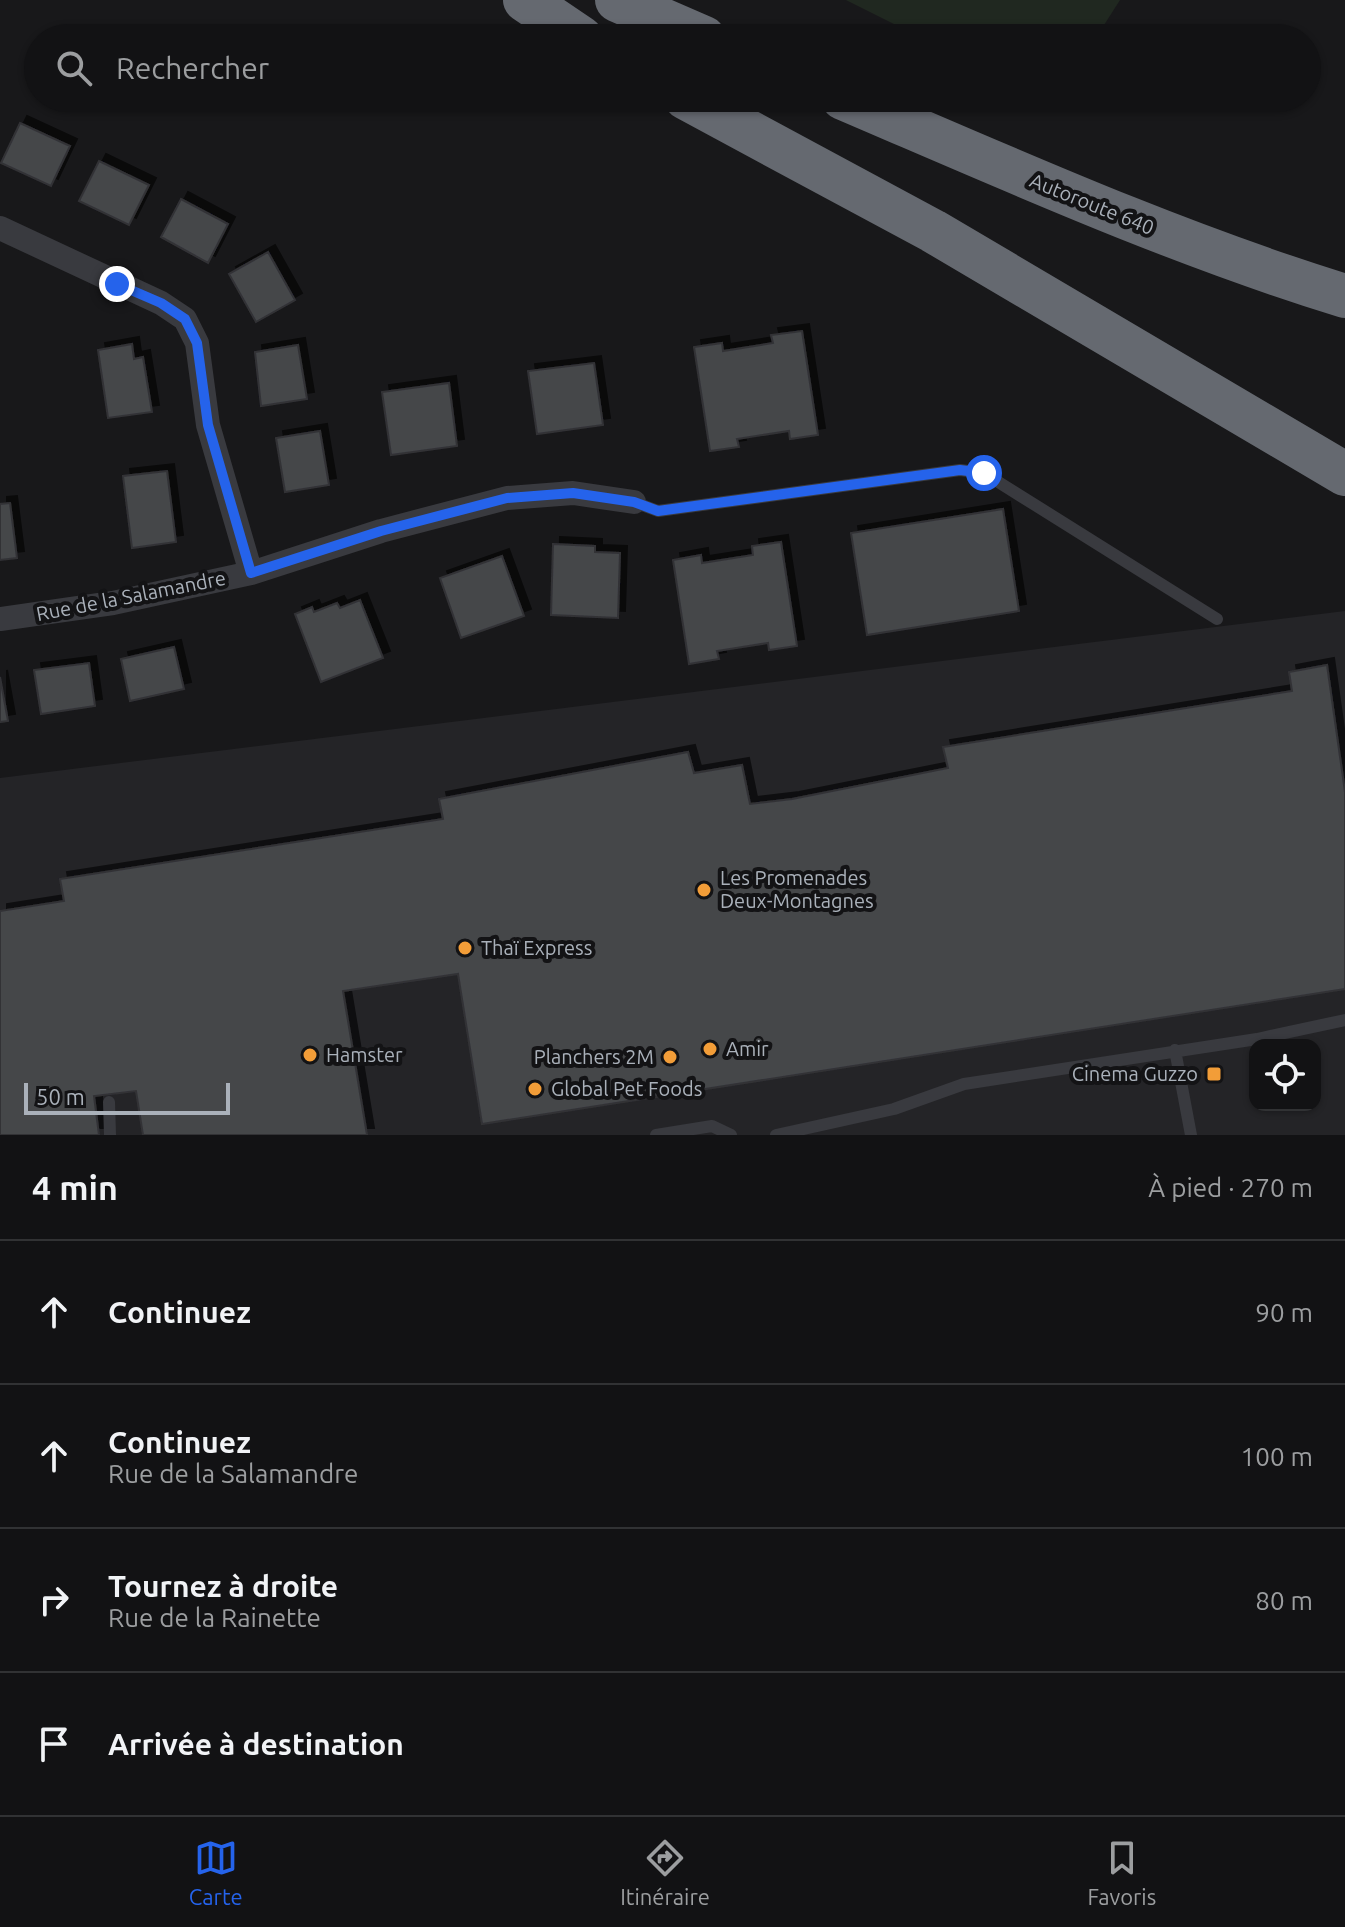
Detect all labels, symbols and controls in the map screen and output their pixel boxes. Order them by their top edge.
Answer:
search box [24,24,1321,112]
icon: search [52,46,96,90]
text: Rechercher [116,51,269,85]
street label: Autoroute 640 [1027,168,1158,239]
route end [99,266,135,302]
route start [966,455,1002,491]
street label: Rue de la Salamandre [34,566,228,625]
place label: Les Promenades Deux-Montagnes [720,866,874,912]
marker: Les Promenades Deux-Montagnes [695,881,713,899]
place label: Thaï Express [481,936,592,959]
marker: Thaï Express [456,939,474,957]
place label: Amir [726,1037,769,1060]
map controls [1249,1039,1321,1111]
button: locate [1249,1039,1321,1111]
marker: Amir [701,1040,719,1058]
place label: Hamster [326,1043,403,1066]
place label: Planchers 2M [534,1045,654,1068]
marker: Hamster [301,1046,319,1064]
marker: Planchers 2M [661,1048,679,1066]
place label: Cinema Guzzo [1072,1062,1198,1085]
marker: Cinema Guzzo [1205,1065,1223,1083]
place label: Global Pet Foods [551,1077,702,1100]
scale bar [24,1079,230,1115]
marker: Global Pet Foods [526,1080,544,1098]
text: 50 m [36,1084,85,1109]
text: 4 min [32,1168,118,1206]
text: À pied · 270 m [1148,1173,1313,1202]
icon: ahead [32,1290,76,1334]
text: Continuez [108,1295,251,1329]
text: 90 m [1255,1298,1313,1327]
text: Continuez [108,1425,251,1459]
icon: ahead [32,1434,76,1478]
text: 100 m [1241,1442,1313,1471]
text: Rue de la Salamandre [108,1459,358,1488]
text: Tournez à droite [108,1569,338,1603]
icon: right [32,1578,76,1622]
text: 80 m [1255,1586,1313,1615]
text: Rue de la Rainette [108,1603,321,1632]
icon: arrive [32,1722,76,1766]
text: Arrivée à destination [108,1727,404,1761]
tab: Carte [189,1836,243,1909]
tab: Itinéraire [620,1836,710,1909]
tab: Favoris [1087,1836,1156,1909]

